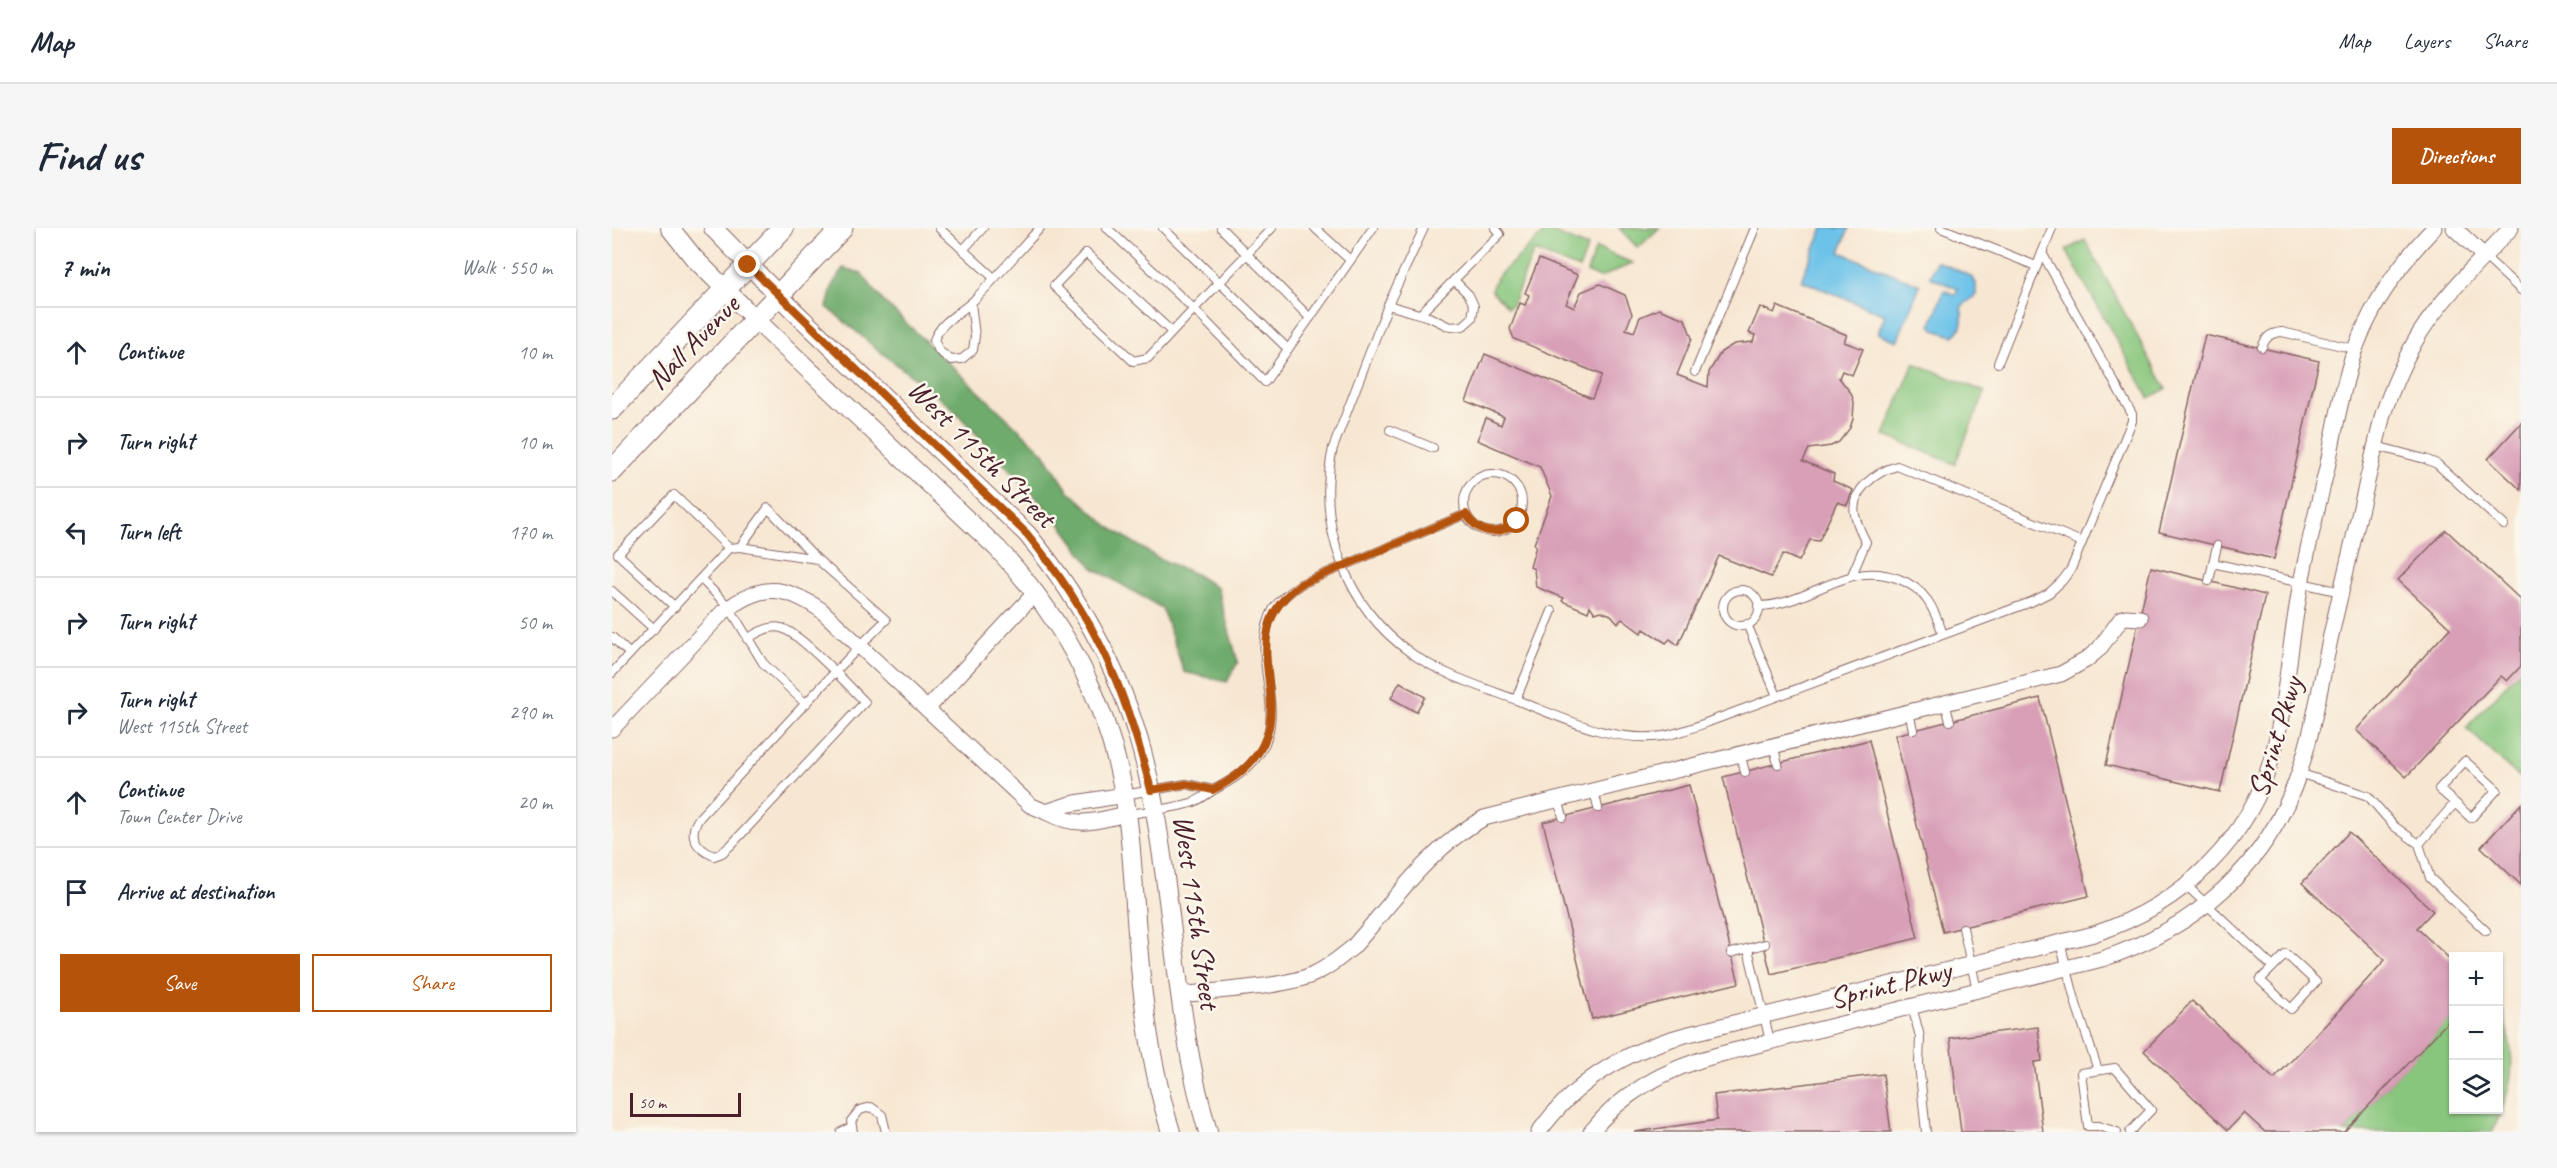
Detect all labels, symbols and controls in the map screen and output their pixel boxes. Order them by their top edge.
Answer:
text: Map [30,24,73,59]
text: Map [2338,28,2371,54]
text: Layers [2404,28,2450,54]
text: Share [2483,28,2527,54]
button: Directions [2392,128,2521,184]
text: Find us [36,130,141,183]
text: 7 min [60,251,110,284]
route end [734,251,760,277]
text: Walk · 550 m [462,255,552,280]
street label: Nall Avenue [638,285,749,397]
icon: ahead [60,336,93,369]
text: Continue [117,338,183,366]
text: 10 m [518,340,552,365]
street label: West 115th Street [900,371,1067,538]
icon: right [60,426,93,459]
text: Turn right [117,428,194,456]
text: 10 m [518,430,552,455]
route start [1503,507,1529,533]
icon: left [60,516,93,549]
text: Turn left [117,518,181,546]
text: 170 m [509,520,552,545]
icon: right [60,606,93,639]
text: Turn right [117,608,194,636]
text: 50 m [518,610,552,635]
street label: Sprint Pkwy [2239,670,2312,802]
text: Turn right [117,686,194,714]
icon: right [60,696,93,729]
text: 290 m [509,700,552,725]
text: West 115th Street [117,714,247,739]
text: Continue [117,776,183,804]
icon: ahead [60,786,93,819]
text: 20 m [518,790,552,815]
text: Town Center Drive [117,804,242,829]
street label: West 115th Street [1165,813,1230,1014]
icon: arrive [60,876,93,909]
text: Arrive at destination [117,878,274,906]
street label: Sprint Pkwy [1825,950,1957,1017]
map controls [2449,952,2503,1114]
button: + [2449,952,2503,1006]
button: Save [60,954,300,1012]
button: Share [312,954,552,1012]
button: − [2449,1006,2503,1060]
button: layers [2449,1060,2503,1114]
scale bar [630,1090,741,1118]
text: 50 m [639,1093,666,1113]

